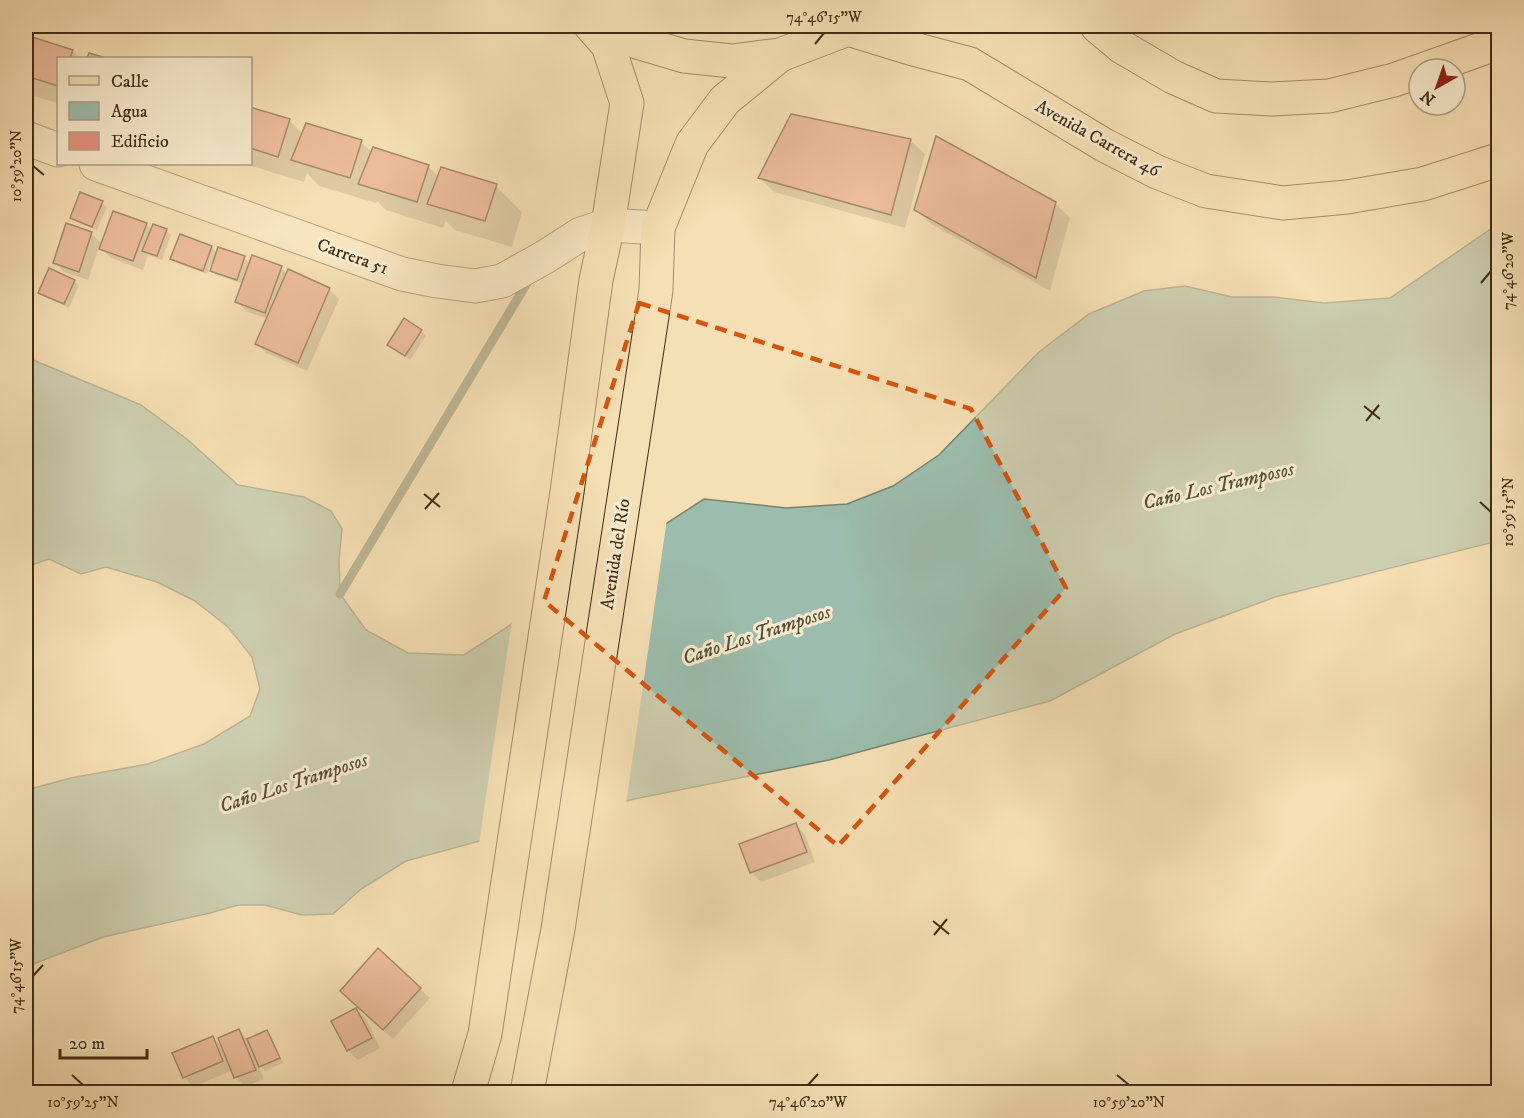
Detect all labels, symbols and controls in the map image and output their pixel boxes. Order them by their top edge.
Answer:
text: 74°46'15"W [786,8,862,27]
legend [57,57,252,165]
north arrow [1407,57,1467,117]
text: Calle [111,71,149,93]
text: N [1417,86,1439,110]
street label: Avenida Carrera 46 [1031,95,1164,183]
text: Agua [111,101,148,123]
text: 10°59'20"N [7,130,26,202]
text: Edificio [111,131,169,153]
text: 74°46'20"W [1499,232,1518,310]
street label: Carrera 51 [314,234,391,280]
water label: Caño Los Tramposos [1140,457,1297,516]
text: 10°59'15"N [1499,477,1518,547]
street label: Avenida del Río [596,497,636,611]
water label: Caño Los Tramposos [679,599,835,671]
water label: Caño Los Tramposos [216,747,372,819]
text: 74°46'15"W [7,938,26,1014]
scale bar [60,1022,147,1060]
text: 20 m [69,1033,105,1055]
text: 10°59'25"N [47,1093,119,1112]
text: 74°46'20"W [769,1093,847,1112]
text: 10°59'20"N [1093,1093,1165,1112]

